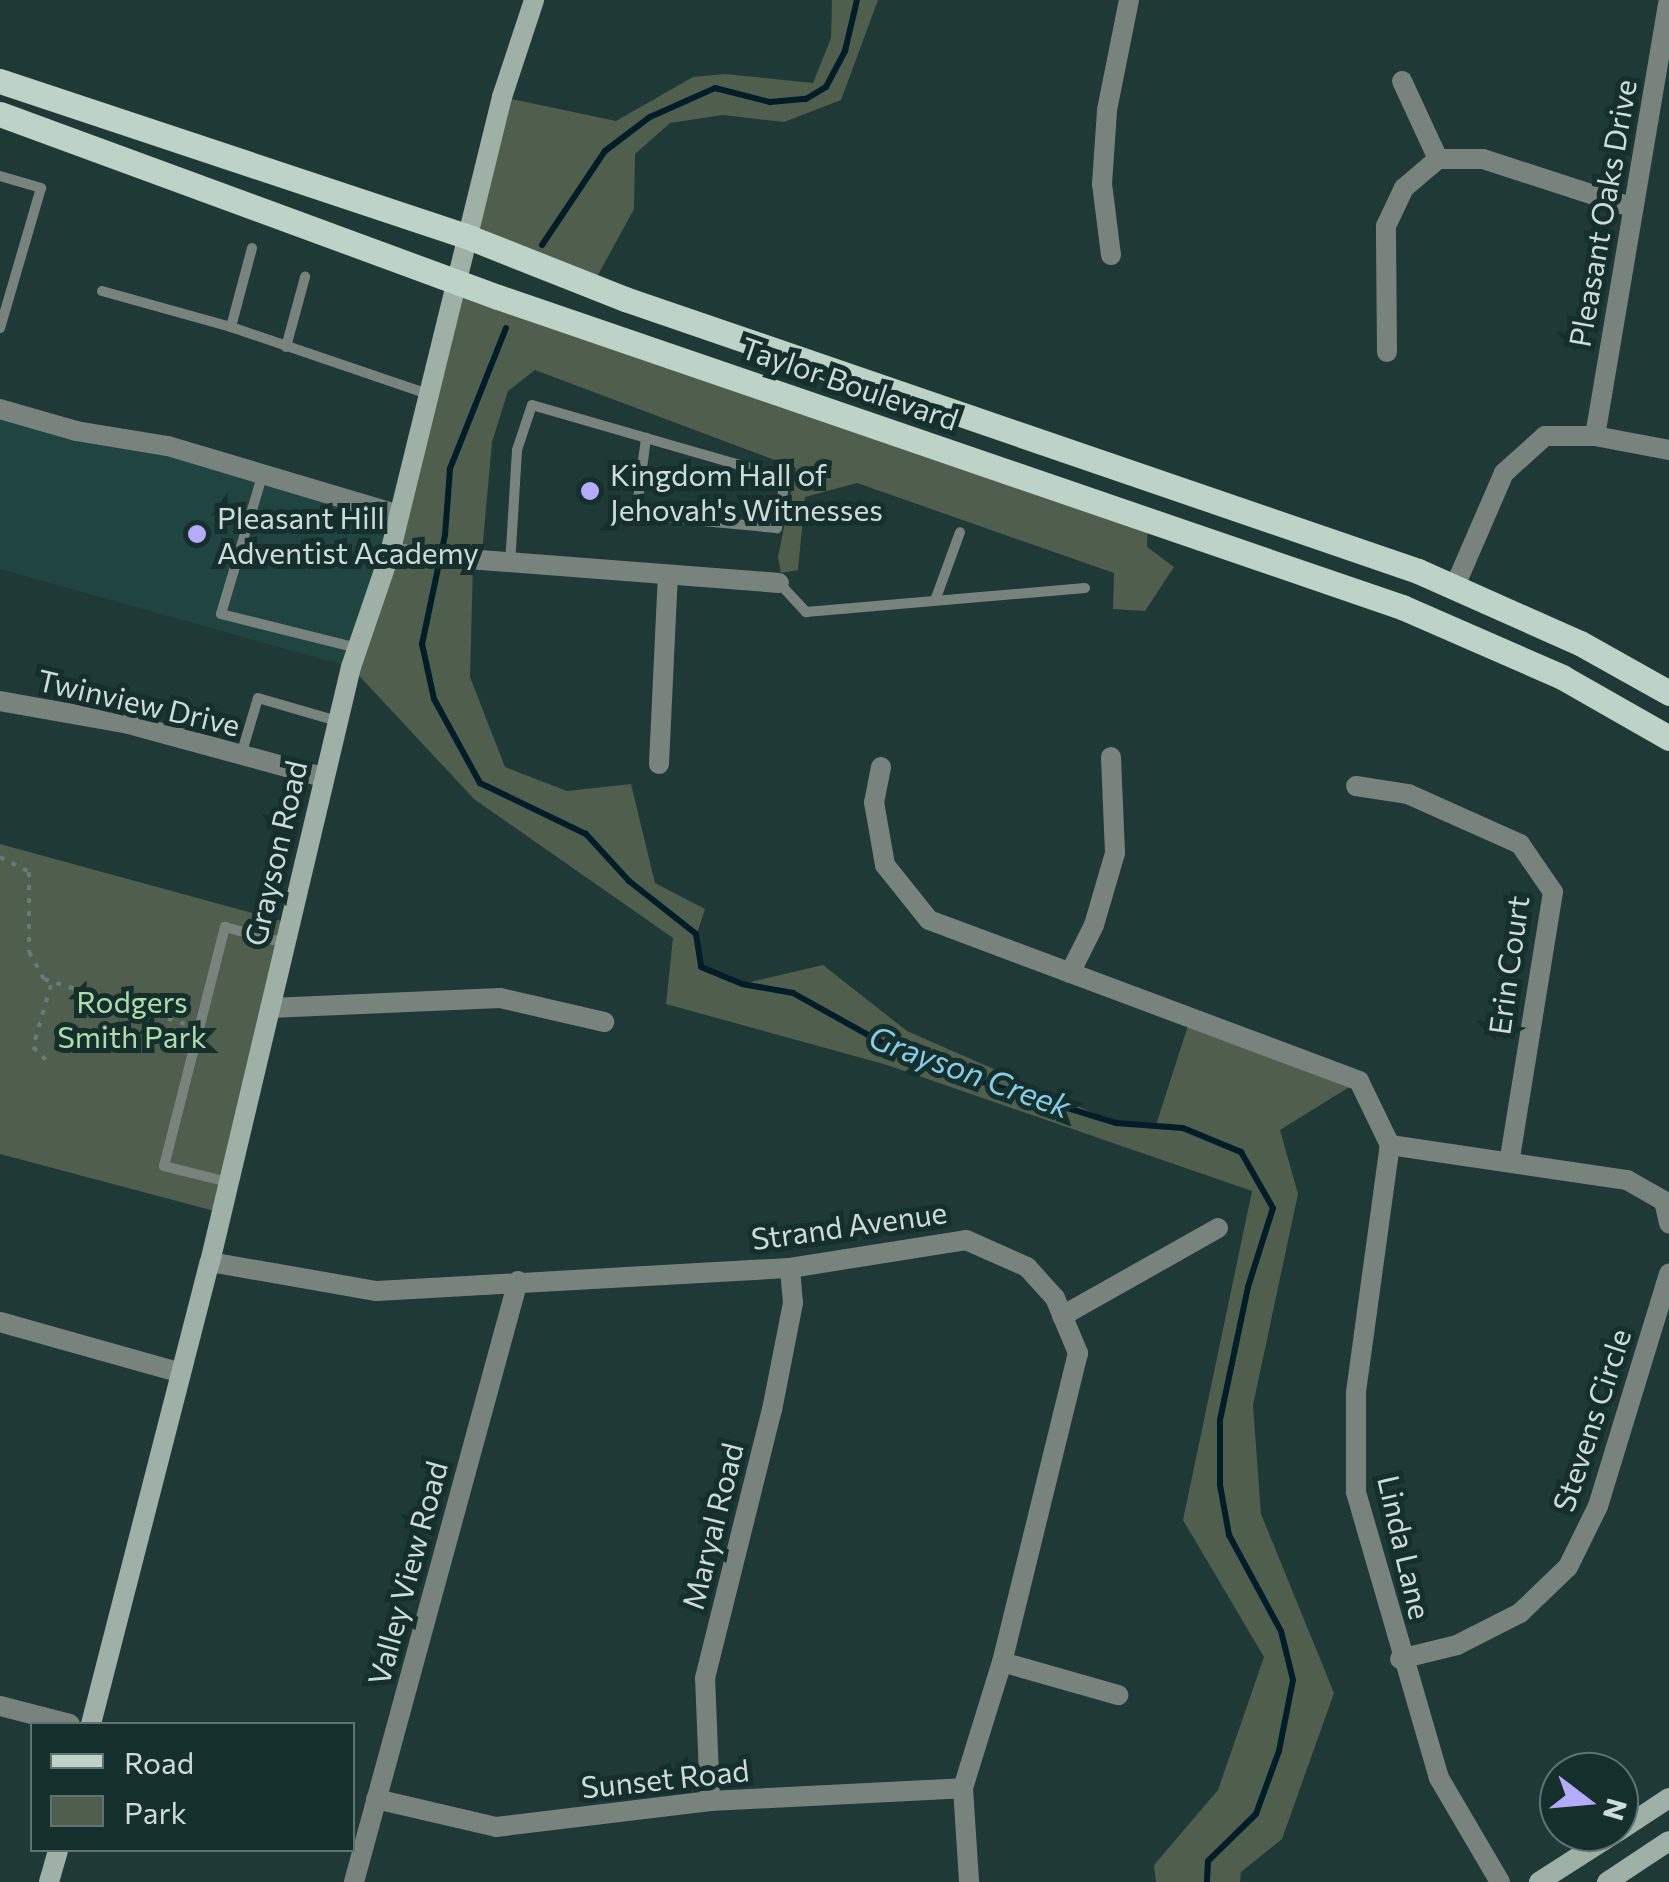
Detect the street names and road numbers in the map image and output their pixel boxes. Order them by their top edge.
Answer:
street label: Pleasant Oaks Drive [1561,77,1643,349]
street label: Taylor Boulevard [737,329,963,437]
street label: Twinview Drive [34,661,244,743]
street label: Grayson Road [236,757,314,949]
street label: Erin Court [1480,893,1536,1037]
street label: Strand Avenue [749,1193,949,1257]
street label: Stevens Circle [1545,1324,1637,1516]
street label: Maryal Road [674,1439,750,1613]
street label: Valley View Road [360,1457,454,1689]
street label: Linda Lane [1371,1471,1439,1623]
street label: Sunset Road [579,1751,751,1805]

